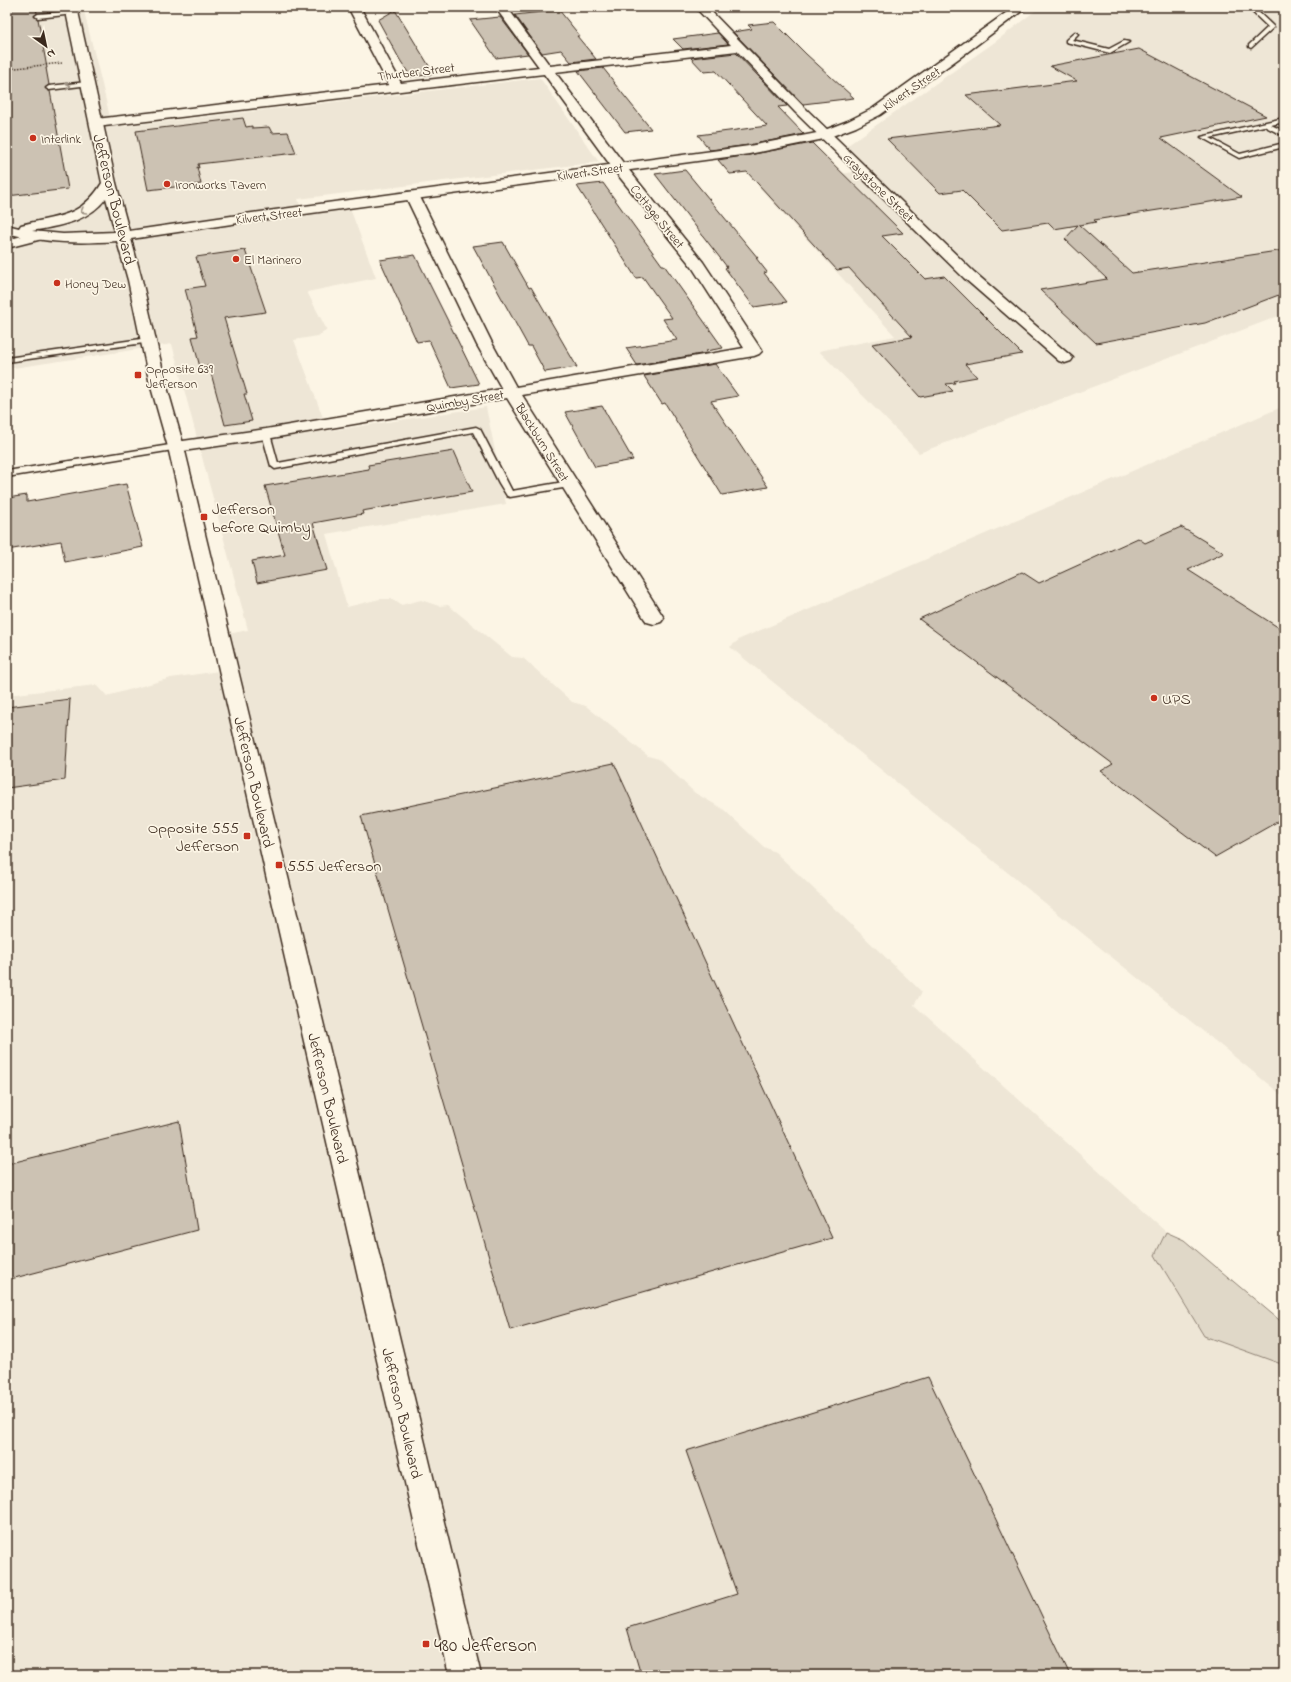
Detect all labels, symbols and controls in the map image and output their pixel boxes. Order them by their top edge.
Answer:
north arrow [26,26,66,66]
text: N [43,45,58,62]
street label: Thurber Street [376,58,457,87]
street label: Kilvert Street [879,62,945,116]
one-way arrow [65,82,71,91]
place label: Interlink [41,130,82,149]
street label: Jefferson Boulevard [85,132,141,267]
marker: Interlink [28,133,38,143]
street label: Graystone Street [837,149,918,228]
street label: Kilvert Street [556,158,625,187]
place label: Ironworks Tavern [175,176,266,195]
marker: Ironworks Tavern [162,179,172,189]
street label: Cottage Street [624,181,689,254]
street label: Kilvert Street [235,203,304,230]
one-way arrow [80,206,87,214]
place label: El Marinero [244,251,302,270]
marker: El Marinero [231,254,241,264]
place label: Honey Dew [65,275,126,295]
marker: Honey Dew [52,278,62,288]
place label: Opposite 639 Jefferson [146,360,213,394]
marker: Opposite 639 Jefferson [133,370,143,380]
street label: Quimby Street [425,385,506,419]
street label: Blackburn Street [509,399,574,486]
place label: Jefferson before Quimby [212,498,311,540]
marker: Jefferson before Quimby [199,512,209,522]
place label: UPS [1162,688,1191,712]
marker: UPS [1149,693,1159,703]
street label: Jefferson Boulevard [226,715,280,850]
place label: Opposite 555 Jefferson [148,817,239,859]
marker: Opposite 555 Jefferson [242,831,252,841]
place label: 555 Jefferson [287,855,382,879]
marker: 555 Jefferson [274,860,284,870]
street label: Jefferson Boulevard [300,1031,354,1166]
street label: Jefferson Boulevard [374,1346,428,1481]
place label: 480 Jefferson [434,1633,537,1660]
marker: 480 Jefferson [421,1639,431,1649]

